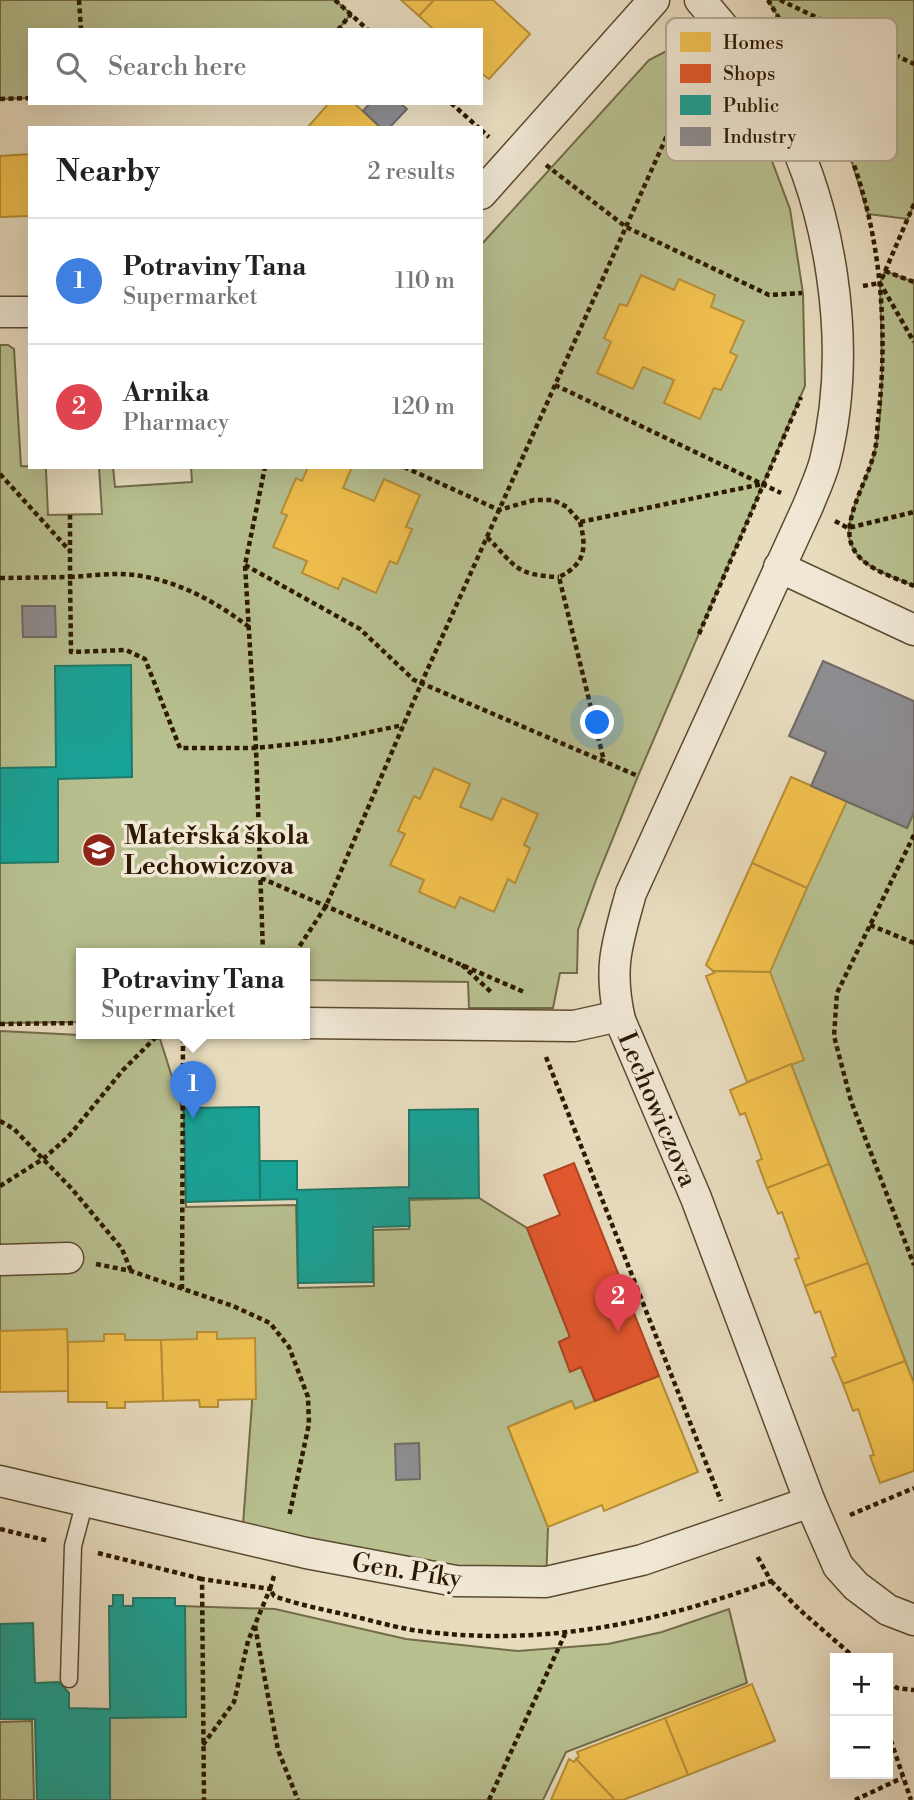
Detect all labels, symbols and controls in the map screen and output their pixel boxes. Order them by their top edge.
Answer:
legend [666,18,897,161]
search box [28,28,483,105]
text: Homes [723,31,783,55]
icon: search [52,48,90,86]
text: Search here [108,51,247,83]
text: Shops [723,62,775,86]
text: Public [723,94,779,118]
text: Industry [723,125,797,149]
text: Nearby [56,153,160,191]
text: 2 results [368,158,455,186]
text: Potraviny Tana [123,251,306,283]
text: 1 [73,267,85,295]
text: 110 m [395,267,455,295]
text: Supermarket [123,283,258,311]
text: Arnika [123,377,209,409]
text: 2 [72,393,86,421]
text: 120 m [391,393,455,421]
text: Pharmacy [123,409,229,437]
your location [580,705,614,739]
place label: Mateřská škola Lechowiczova [124,820,310,882]
school or university icon: Mateřská škola Lechowiczova [80,831,118,869]
popup [76,948,310,1039]
text: Potraviny Tana [101,964,285,996]
text: Supermarket [101,996,236,1024]
street label: Lechowiczova [610,1027,704,1192]
pin: 1 [170,1061,216,1119]
pin: 2 [595,1274,641,1332]
street label: Gen. Píky [349,1546,465,1596]
map controls [830,1653,893,1779]
button: + [830,1653,893,1716]
button: − [830,1716,893,1779]

